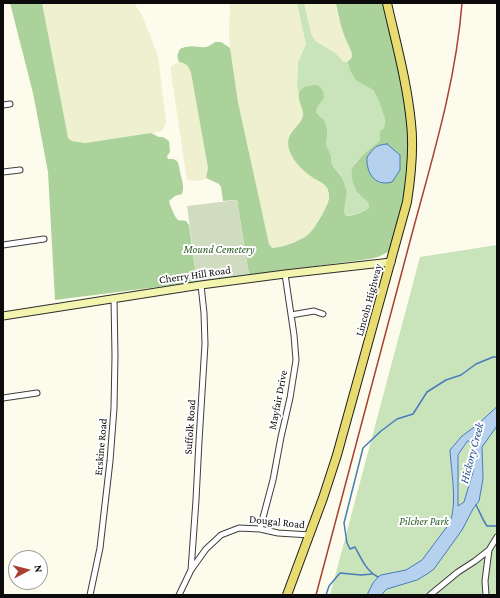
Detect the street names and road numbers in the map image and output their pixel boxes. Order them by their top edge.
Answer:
street label: Lincoln Highway [353,262,385,338]
street label: Cherry Hill Road [158,263,232,287]
street label: Mayfair Drive [266,369,290,431]
street label: Suffolk Road [181,399,199,455]
street label: Erskine Road [92,418,110,476]
street label: Dougal Road [248,512,306,532]

